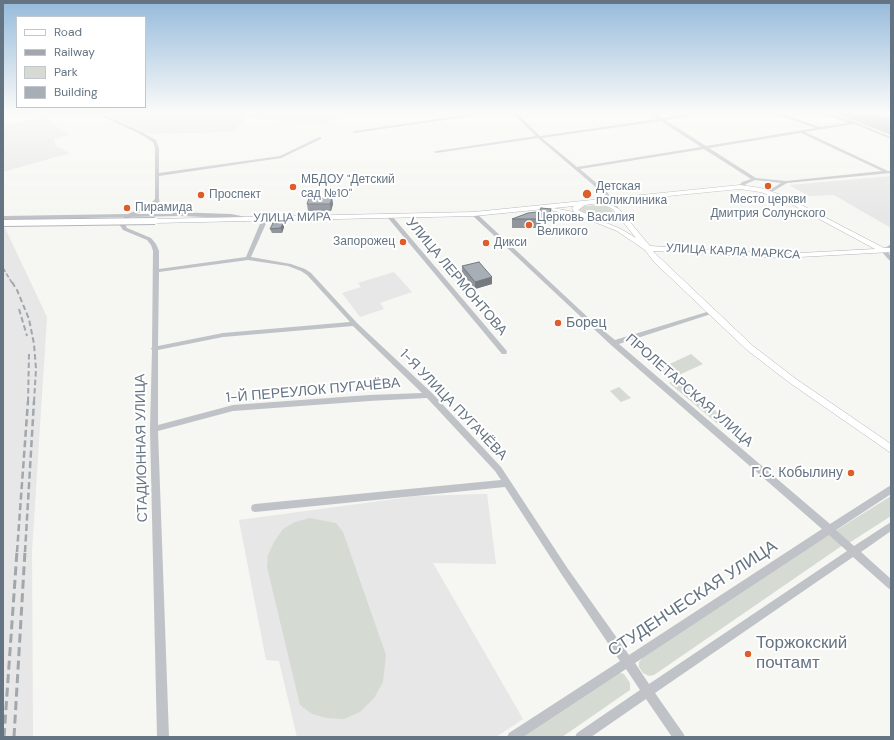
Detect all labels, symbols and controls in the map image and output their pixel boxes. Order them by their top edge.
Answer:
legend [16,16,146,108]
text: Road [54,24,82,40]
text: Railway [54,44,95,60]
text: Park [54,64,78,80]
text: Building [54,84,98,100]
place label: МБДОУ "Детский сад №10" [301,173,395,201]
place label: Детская поликлиника [596,180,667,208]
marker: Место церкви Дмитрия Солунского [763,181,773,191]
marker: МБДОУ "Детский сад №10" [288,182,298,192]
place label: Проспект [209,188,261,202]
marker: Детская поликлиника [581,188,593,200]
marker: Проспект [196,190,206,200]
place label: Место церкви Дмитрия Солунского [710,193,826,221]
place label: Пирамида [135,201,192,215]
marker: Пирамида [122,203,132,213]
street label: УЛИЦА МИРА [253,210,331,226]
place label: Церковь Василия Великого [537,211,635,239]
street label: УЛИЦА ЛЕРМОНТОВА [402,215,510,339]
marker: Церковь Василия Великого [524,220,534,230]
place label: Запорожец [333,235,395,249]
place label: Дикси [494,236,527,250]
marker: Запорожец [398,237,408,247]
marker: Дикси [481,238,491,248]
street label: УЛИЦА КАРЛА МАРКСА [665,241,801,263]
place label: Борец [566,315,607,331]
marker: Борец [553,318,563,328]
street label: ПРОЛЕТАРСКАЯ УЛИЦА [622,331,756,451]
street label: 1-Я УЛИЦА ПУГАЧЁВА [396,346,510,464]
street label: СТАДИОННАЯ УЛИЦА [132,373,152,523]
street label: 1-Й ПЕРЕУЛОК ПУГАЧЁВА [225,375,401,407]
place label: Г.С. Кобылину [751,465,843,481]
marker: Г.С. Кобылину [846,468,856,478]
street label: СТУДЕНЧЕСКАЯ УЛИЦА [605,537,781,661]
place label: Торжокский почтамт [756,634,847,674]
marker: Торжокский почтамт [743,649,753,659]

